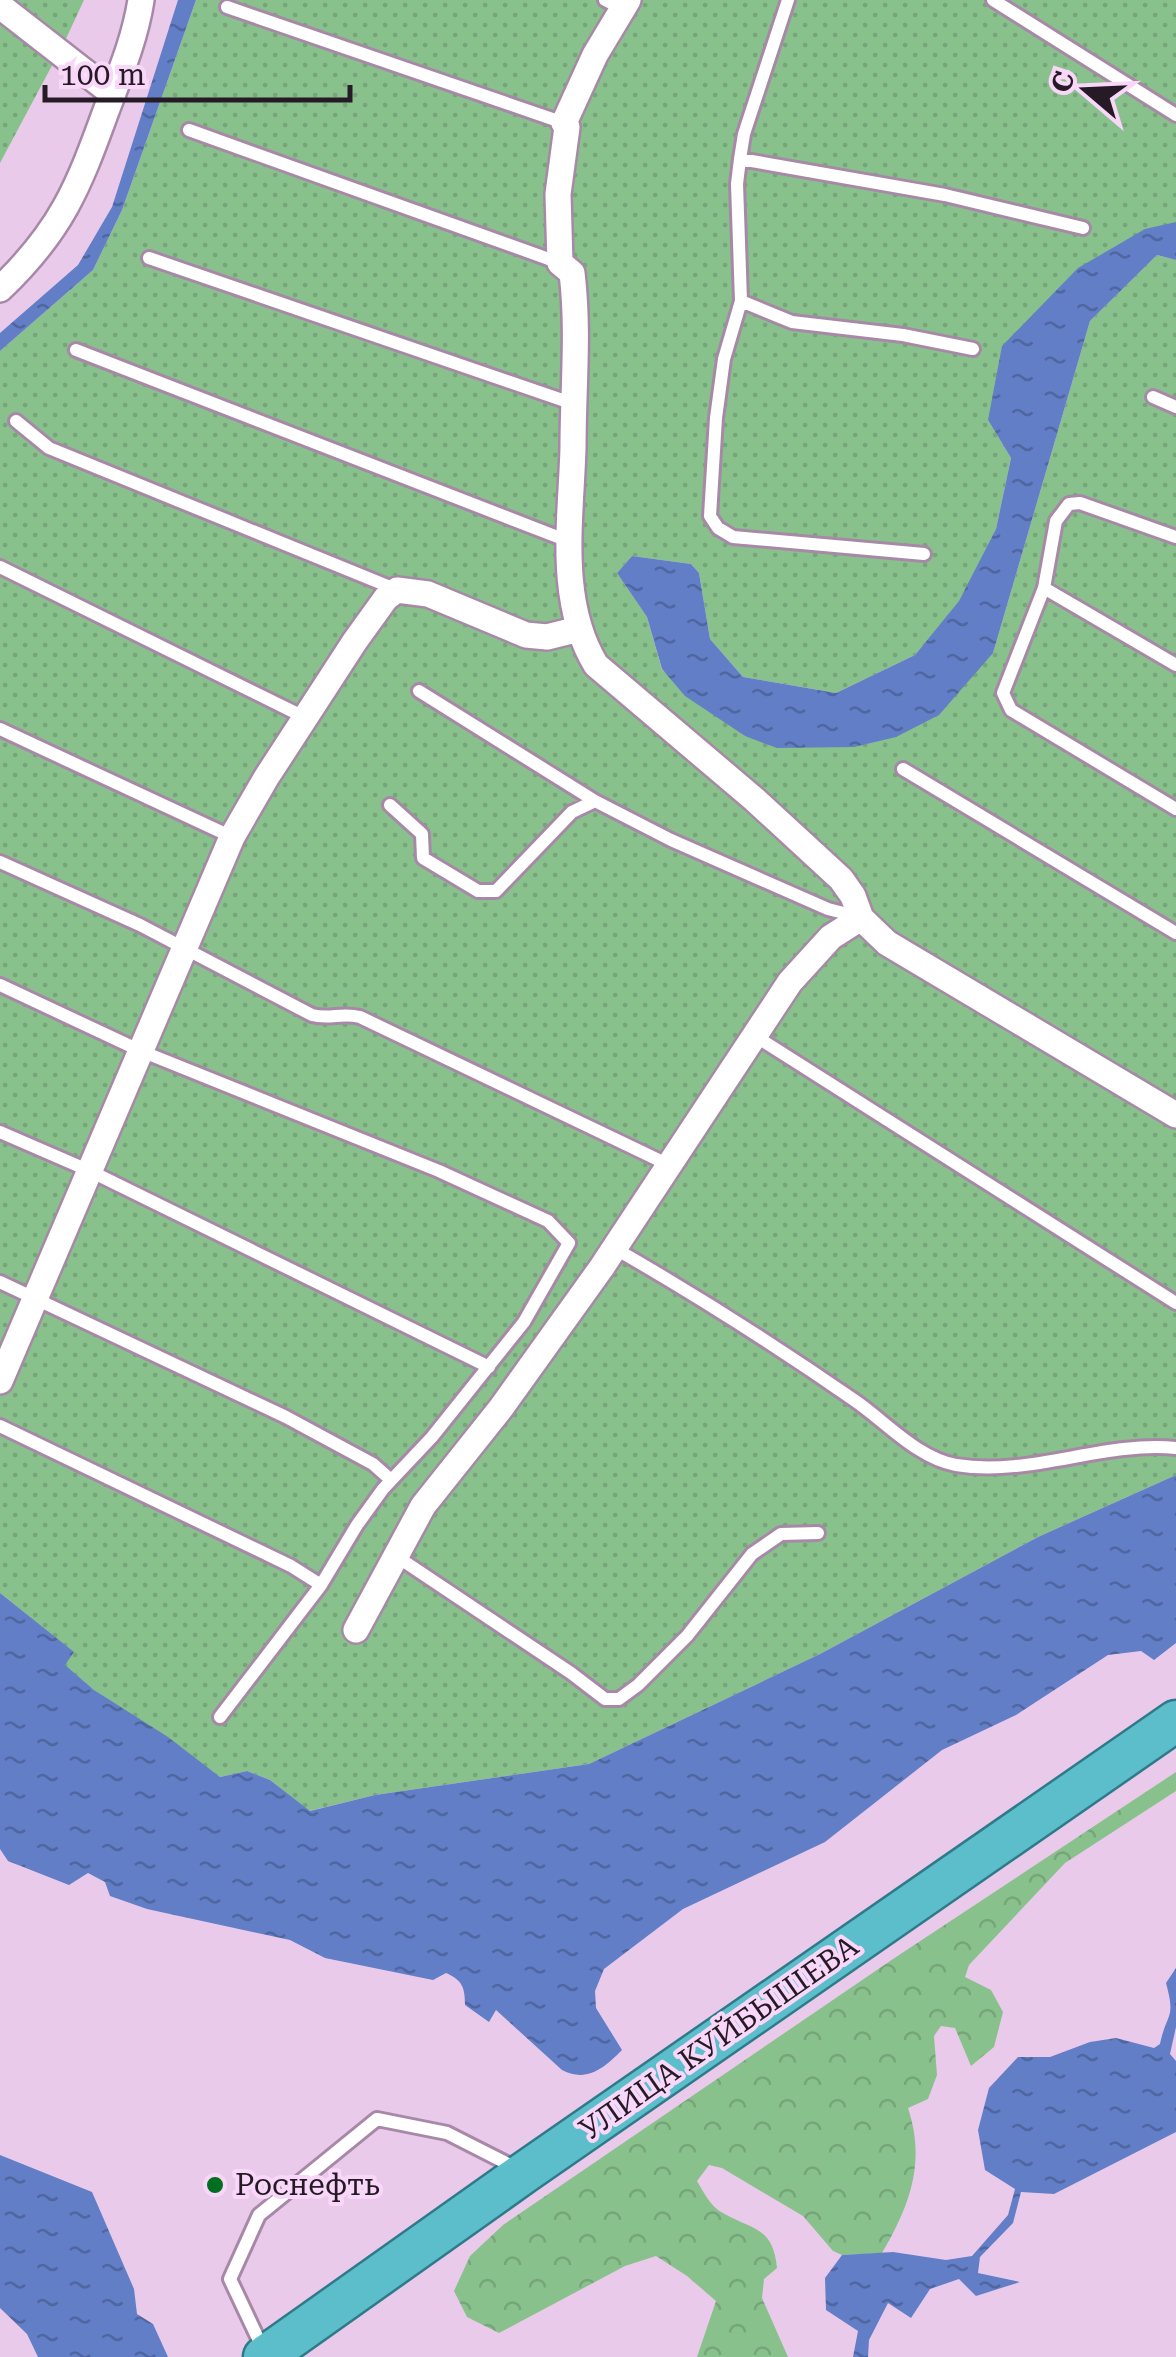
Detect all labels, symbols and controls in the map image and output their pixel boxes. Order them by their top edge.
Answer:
scale bar [45,40,350,102]
north arrow [1036,40,1136,140]
text: 100 m [60,57,145,92]
text: С [1044,67,1082,97]
street label: УЛИЦА КУЙБЫШЕВА [573,1928,865,2147]
place label: Роснефть [235,2167,380,2202]
marker: Роснефть [204,2174,226,2196]

